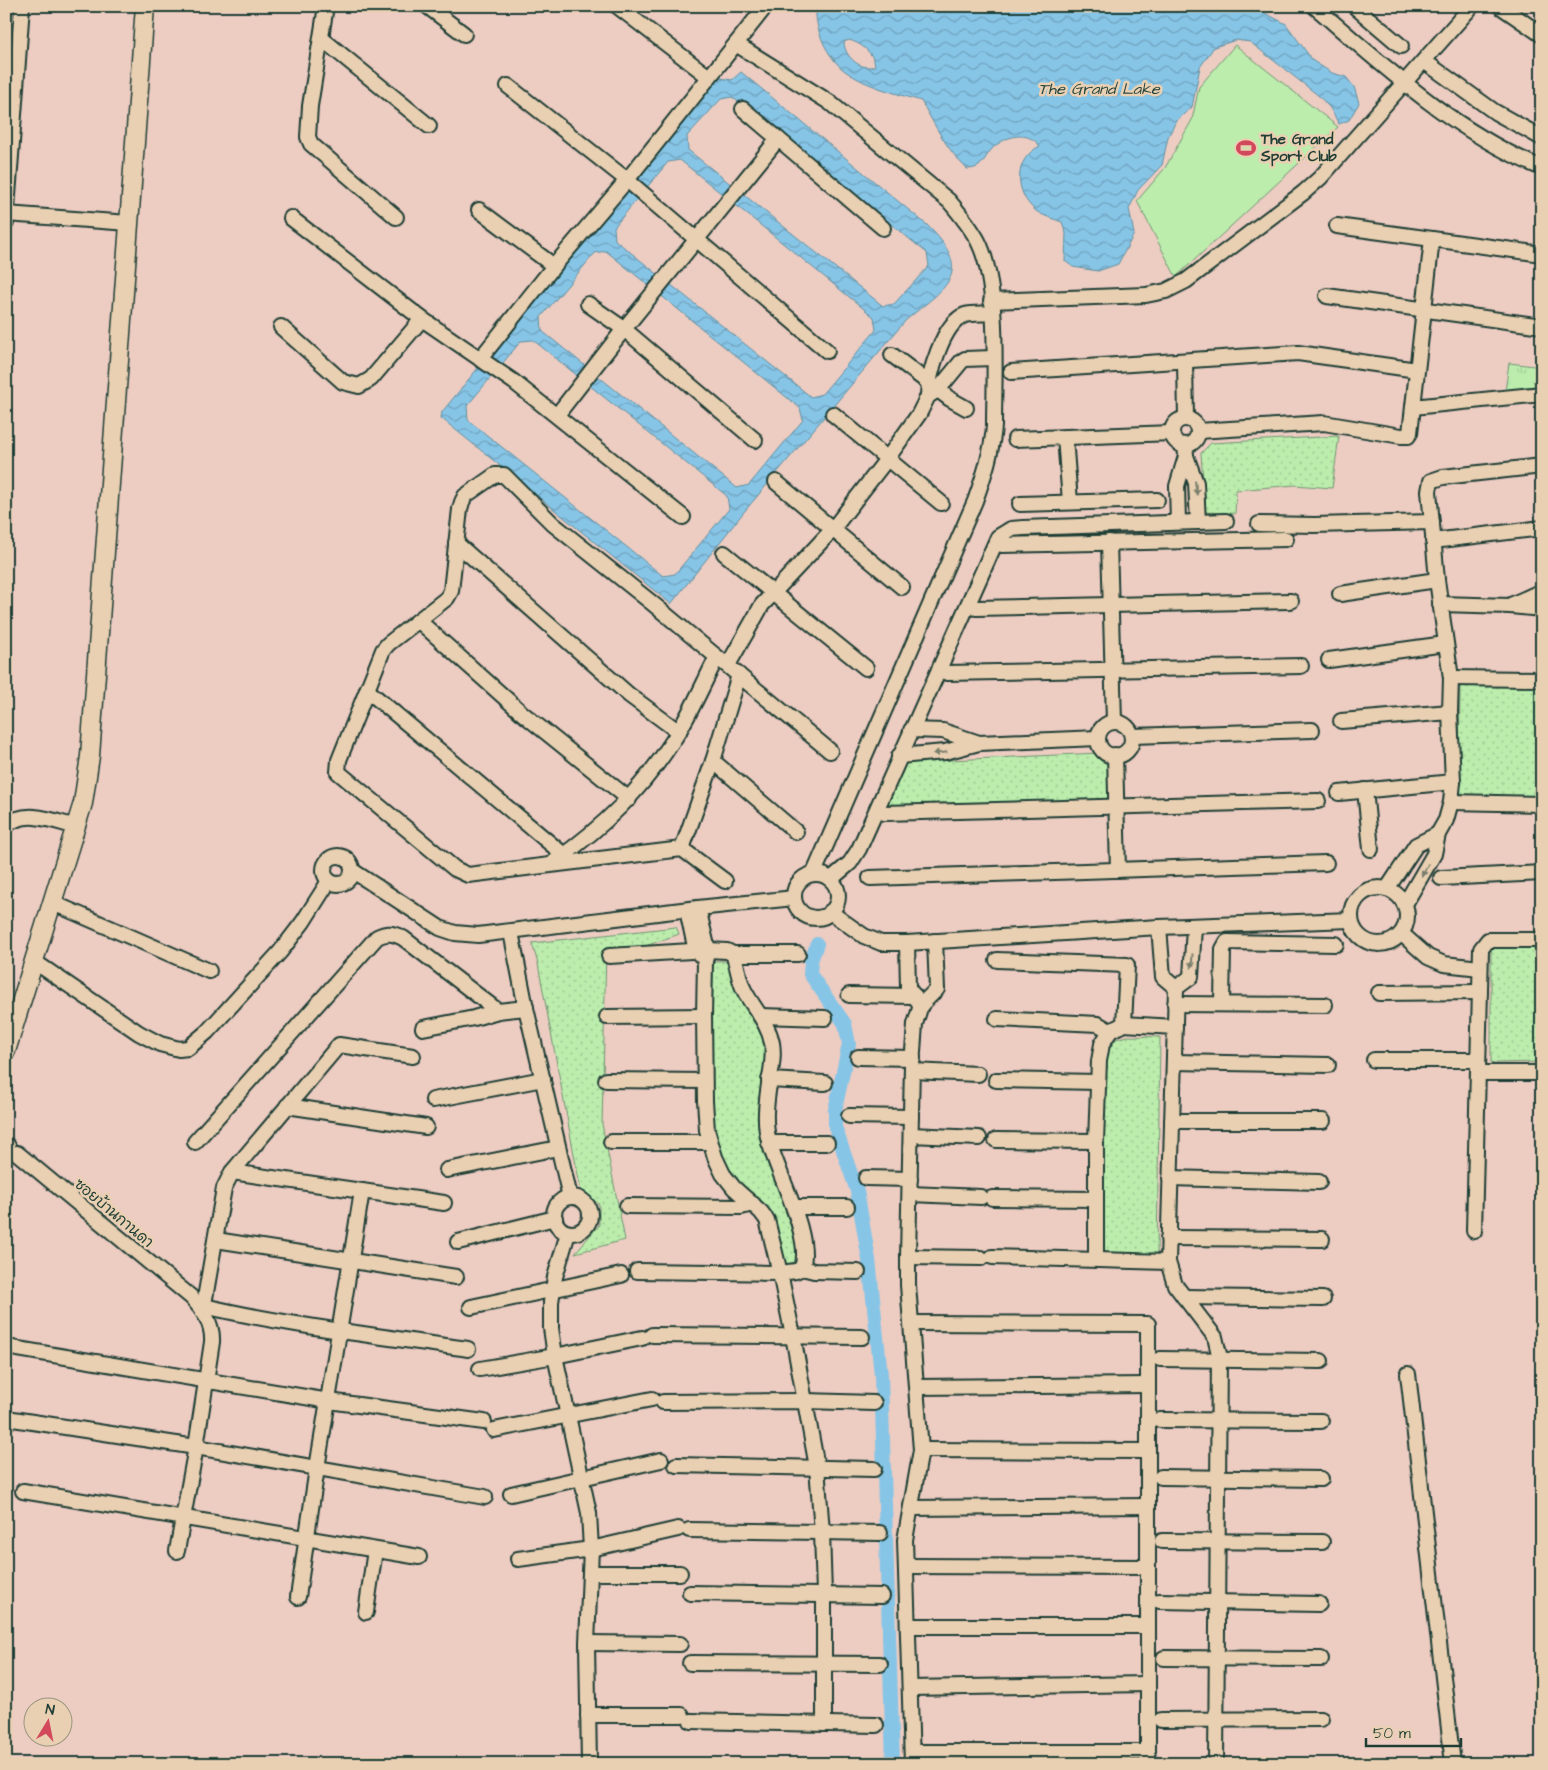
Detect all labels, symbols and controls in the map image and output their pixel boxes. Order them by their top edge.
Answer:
water label: The Grand Lake [1038,78,1161,100]
place label: The Grand Sport Club [1260,129,1337,167]
sports icon: The Grand Sport Club [1235,137,1257,159]
one-way arrow [1192,480,1200,496]
one-way arrow [931,749,947,757]
one-way arrow [1420,864,1429,877]
one-way arrow [1187,954,1195,970]
street label: ซอยบ้านกานดา [70,1174,158,1253]
north arrow [22,1698,72,1748]
text: N [44,1700,56,1721]
scale bar [1366,1715,1460,1747]
text: 50 m [1373,1723,1411,1744]

